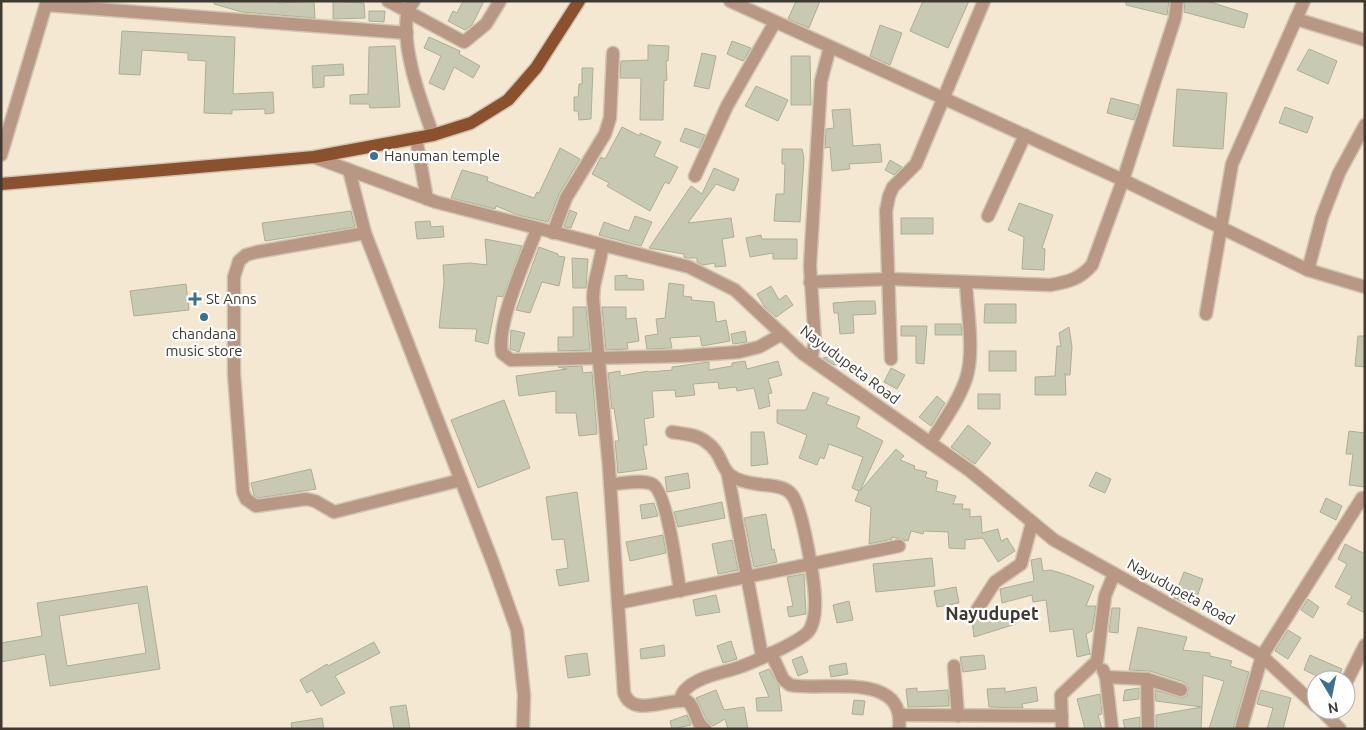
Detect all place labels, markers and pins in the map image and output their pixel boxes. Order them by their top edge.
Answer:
place label: Hanuman temple [384,147,500,164]
marker: Hanuman temple [368,150,380,162]
place label: St Anns [206,290,257,307]
marker: St Anns [188,292,202,306]
marker: chandana music store [198,311,210,323]
place label: chandana music store [165,325,243,359]

